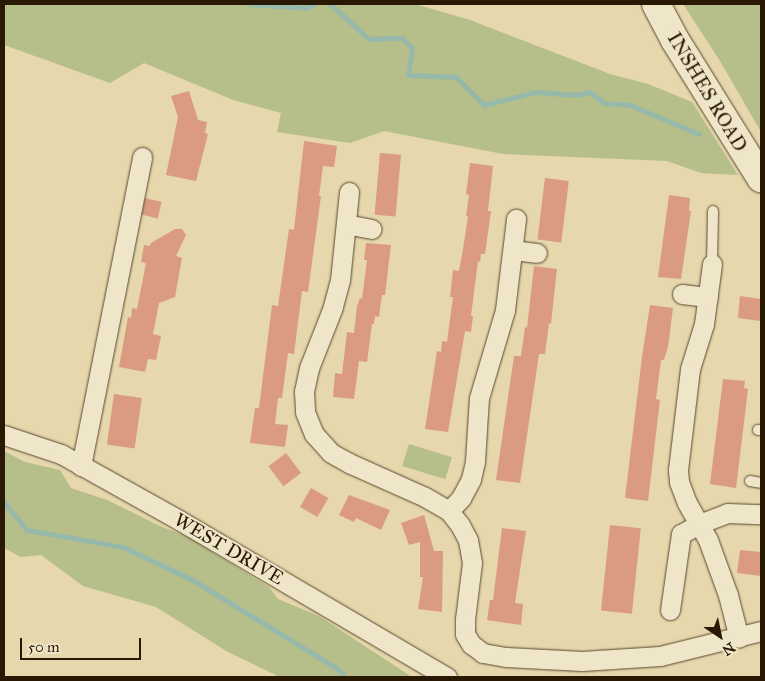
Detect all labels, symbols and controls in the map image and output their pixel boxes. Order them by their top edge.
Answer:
street label: INSHES ROAD [662,28,752,156]
street label: WEST DRIVE [170,508,288,590]
north arrow [695,611,745,661]
scale bar [22,628,144,660]
text: 50 m [28,638,60,656]
text: N [719,638,738,659]

